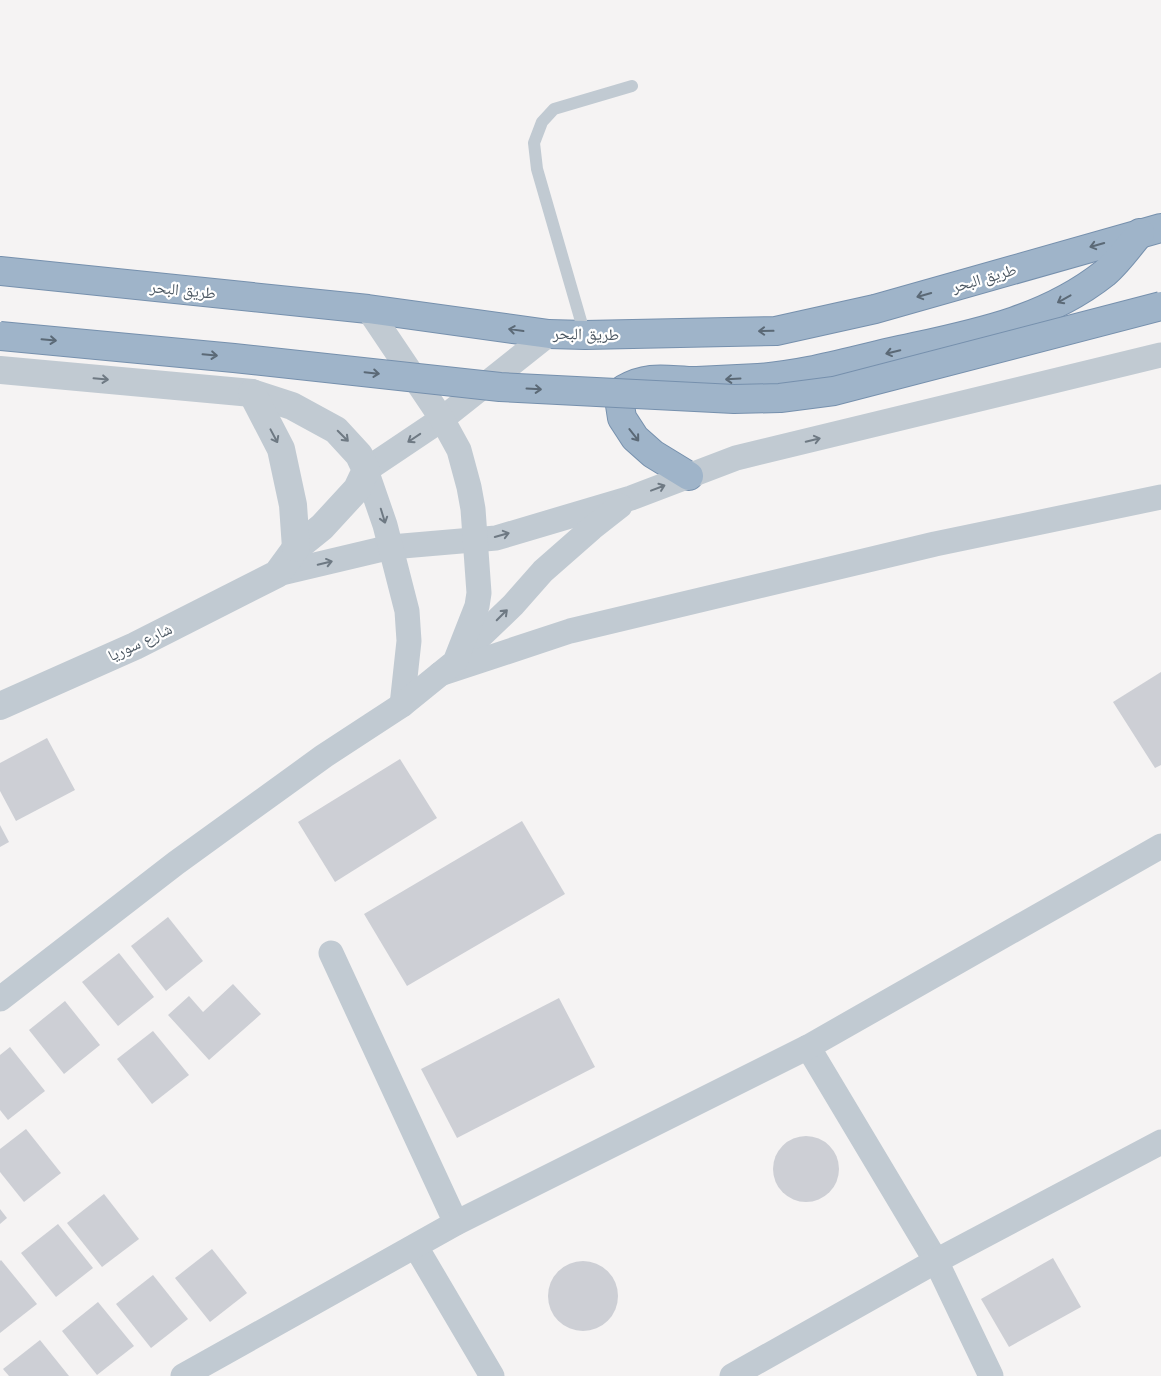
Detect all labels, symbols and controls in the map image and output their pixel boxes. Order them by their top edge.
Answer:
one-way arrow [1090,241,1106,251]
street label: طريق البحر [949,261,1019,297]
street label: طريق البحر [148,278,217,304]
one-way arrow [916,290,932,300]
one-way arrow [1057,294,1072,304]
one-way arrow [509,324,525,334]
street label: طريق البحر [552,325,619,345]
one-way arrow [758,326,774,336]
one-way arrow [40,335,56,345]
one-way arrow [886,348,902,357]
one-way arrow [202,351,218,360]
one-way arrow [364,368,380,378]
one-way arrow [93,374,109,384]
one-way arrow [726,374,742,383]
one-way arrow [525,385,541,394]
one-way arrow [270,429,280,443]
one-way arrow [629,429,640,442]
one-way arrow [336,430,349,442]
one-way arrow [407,433,421,443]
one-way arrow [804,435,820,444]
one-way arrow [650,482,665,491]
one-way arrow [378,508,388,524]
one-way arrow [494,530,510,540]
one-way arrow [316,558,332,567]
one-way arrow [495,609,508,621]
street label: شارع سوريا [105,620,176,666]

